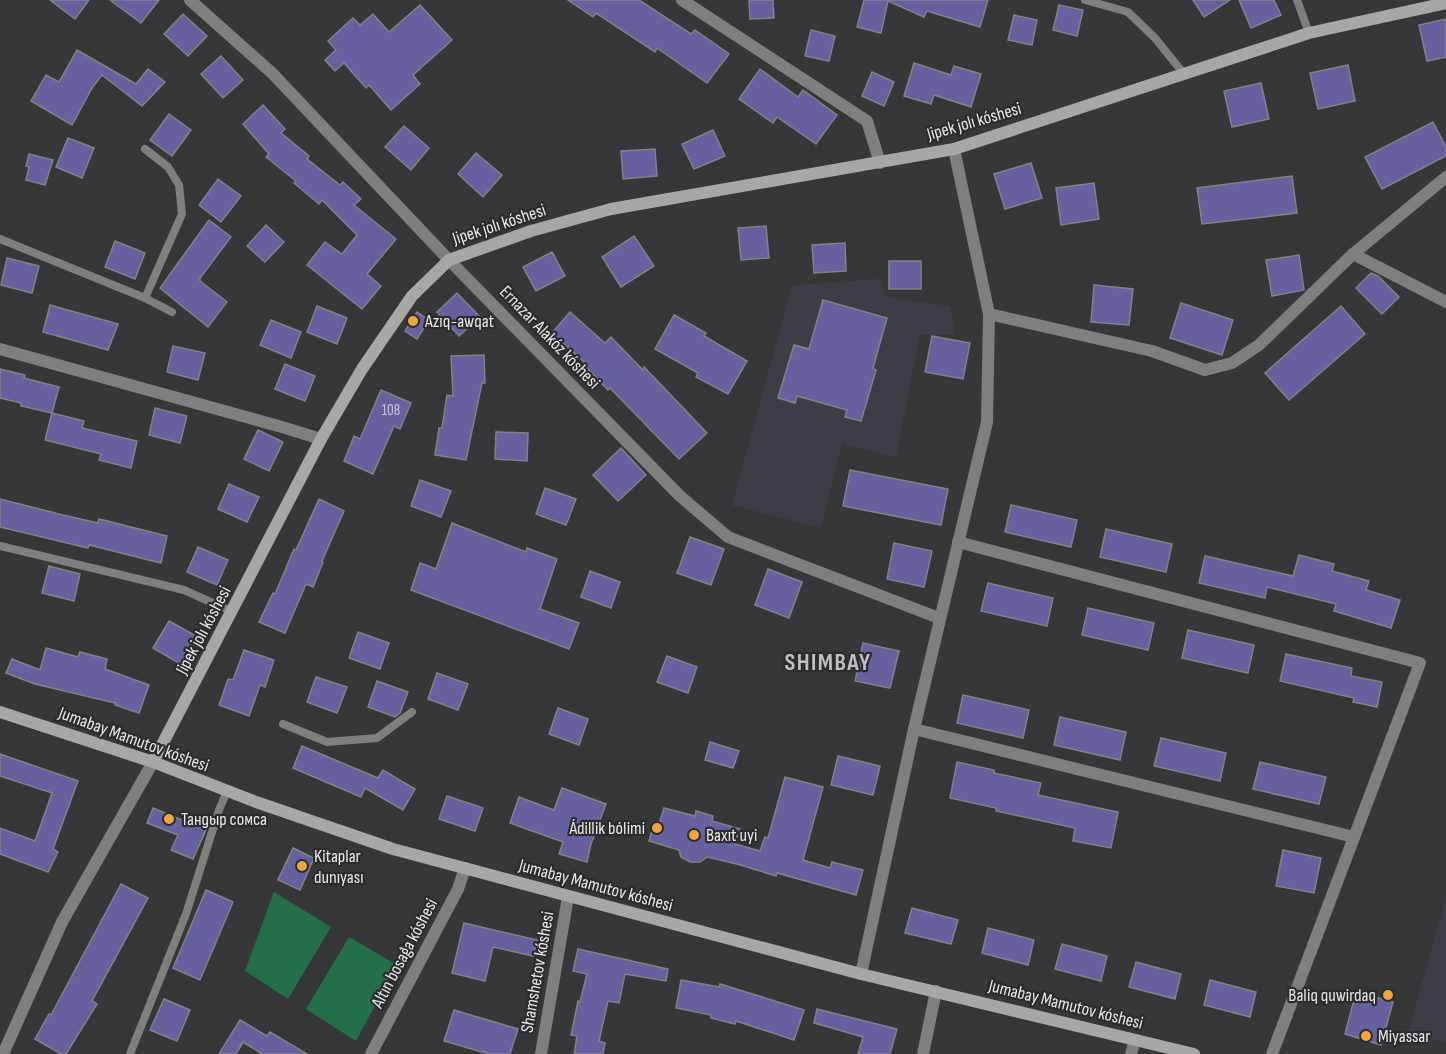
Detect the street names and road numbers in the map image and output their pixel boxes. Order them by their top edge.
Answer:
street label: Jipek jolı kóshesi [924,98,1024,145]
street label: Jipek jolı kóshesi [449,200,549,250]
street label: Ernazar Alakóz kóshesi [495,281,604,393]
street label: Jipek jolı kóshesi [171,582,235,679]
street label: Jumabay Mamutov kóshesi [55,702,212,776]
street label: Jumabay Mamutov kóshesi [516,855,675,916]
street label: Altın bosaǵa kóshesi [366,895,442,1012]
street label: Shamshetov kóshesi [516,910,559,1034]
street label: Jumabay Mamutov kóshesi [986,975,1145,1034]

